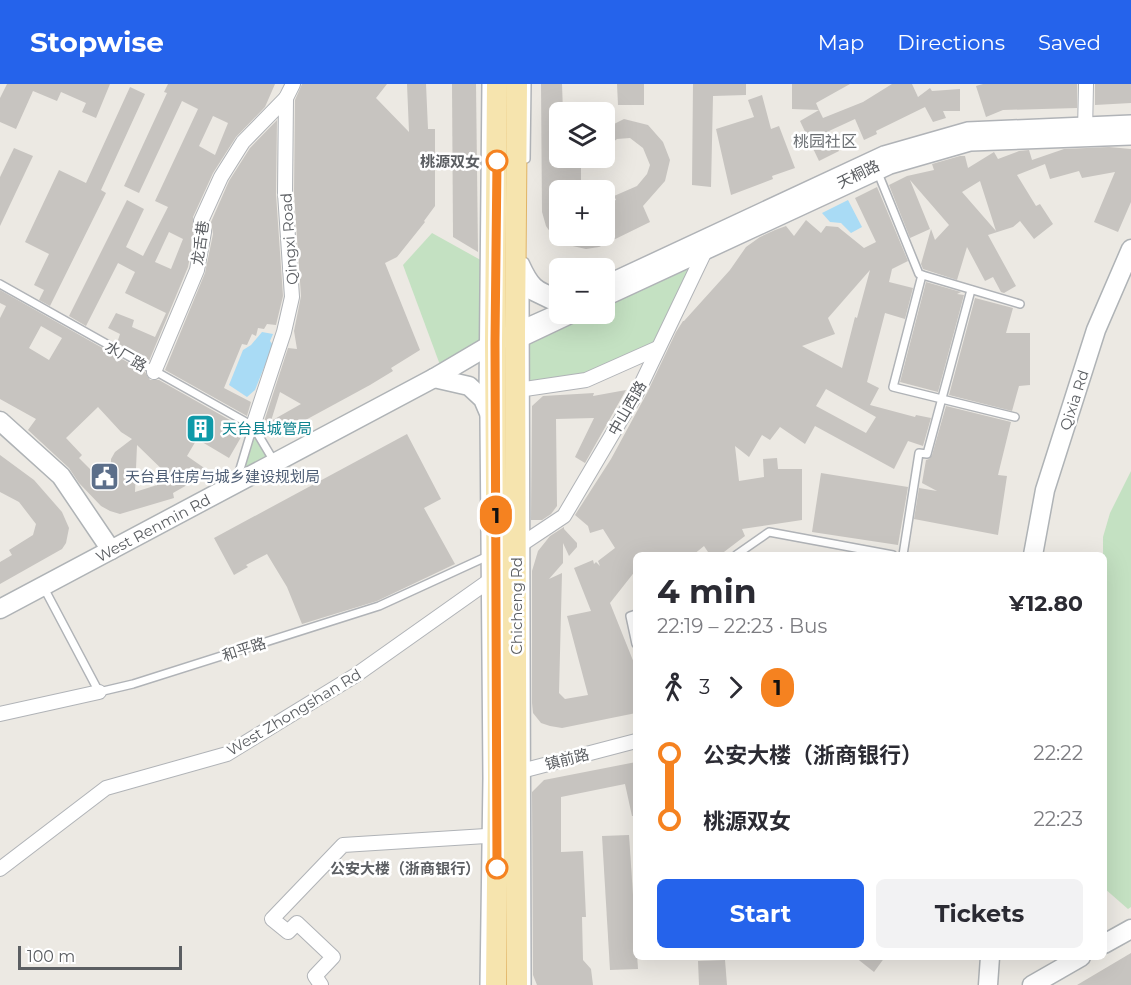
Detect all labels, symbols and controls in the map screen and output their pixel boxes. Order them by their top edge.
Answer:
text: Stopwise [30,25,164,59]
text: Map [818,30,864,55]
text: Directions [897,30,1005,55]
text: Saved [1038,30,1101,55]
map controls [549,102,615,324]
button: layers [549,102,615,168]
district label: 桃园社区 [793,132,857,151]
marker: 桃源双女 [486,150,508,172]
place label: 桃源双女 [420,152,480,171]
street label: 天桐路 [834,156,882,192]
button: + [549,180,615,246]
street label: Qingxi Road [276,192,302,286]
street label: 龙舌巷 [187,219,213,267]
button: − [549,258,615,324]
street label: 水厂路 [102,337,150,375]
street label: Qixia Rd [1055,367,1093,433]
street label: 中山西路 [604,377,650,439]
building icon: 天台县城管局 [185,412,217,444]
place label: 天台县城管局 [222,419,312,438]
public building icon: 天台县住房与城乡建设规划局 [88,460,120,492]
place label: 天台县住房与城乡建设规划局 [125,467,320,486]
street label: West Renmin Rd [92,490,214,566]
line badge: 1 [476,496,516,534]
text: 1 [492,503,500,528]
street label: Chicheng Rd [507,557,526,655]
text: 4 min [657,571,756,611]
text: ¥12.80 [1009,590,1083,617]
text: 22:19 – 22:23 · Bus [657,614,827,638]
street label: 和平路 [220,633,268,665]
street label: West Zhongshan Rd [223,664,365,760]
icon: walk [657,671,690,704]
icon: forward [719,671,752,704]
text: 3 [699,675,710,699]
text: 1 [773,675,782,700]
text: 22:22 [1033,741,1083,765]
text: 公安大楼（浙商银行） [703,742,923,769]
street label: 镇前路 [543,744,591,774]
text: 22:23 [1033,807,1083,831]
text: 桃源双女 [703,808,791,835]
marker: 公安大楼（浙商银行） [486,857,508,879]
place label: 公安大楼（浙商银行） [330,859,480,878]
button: Start [657,879,864,948]
button: Tickets [876,879,1083,948]
scale bar [18,943,182,970]
text: 100 m [27,947,75,966]

